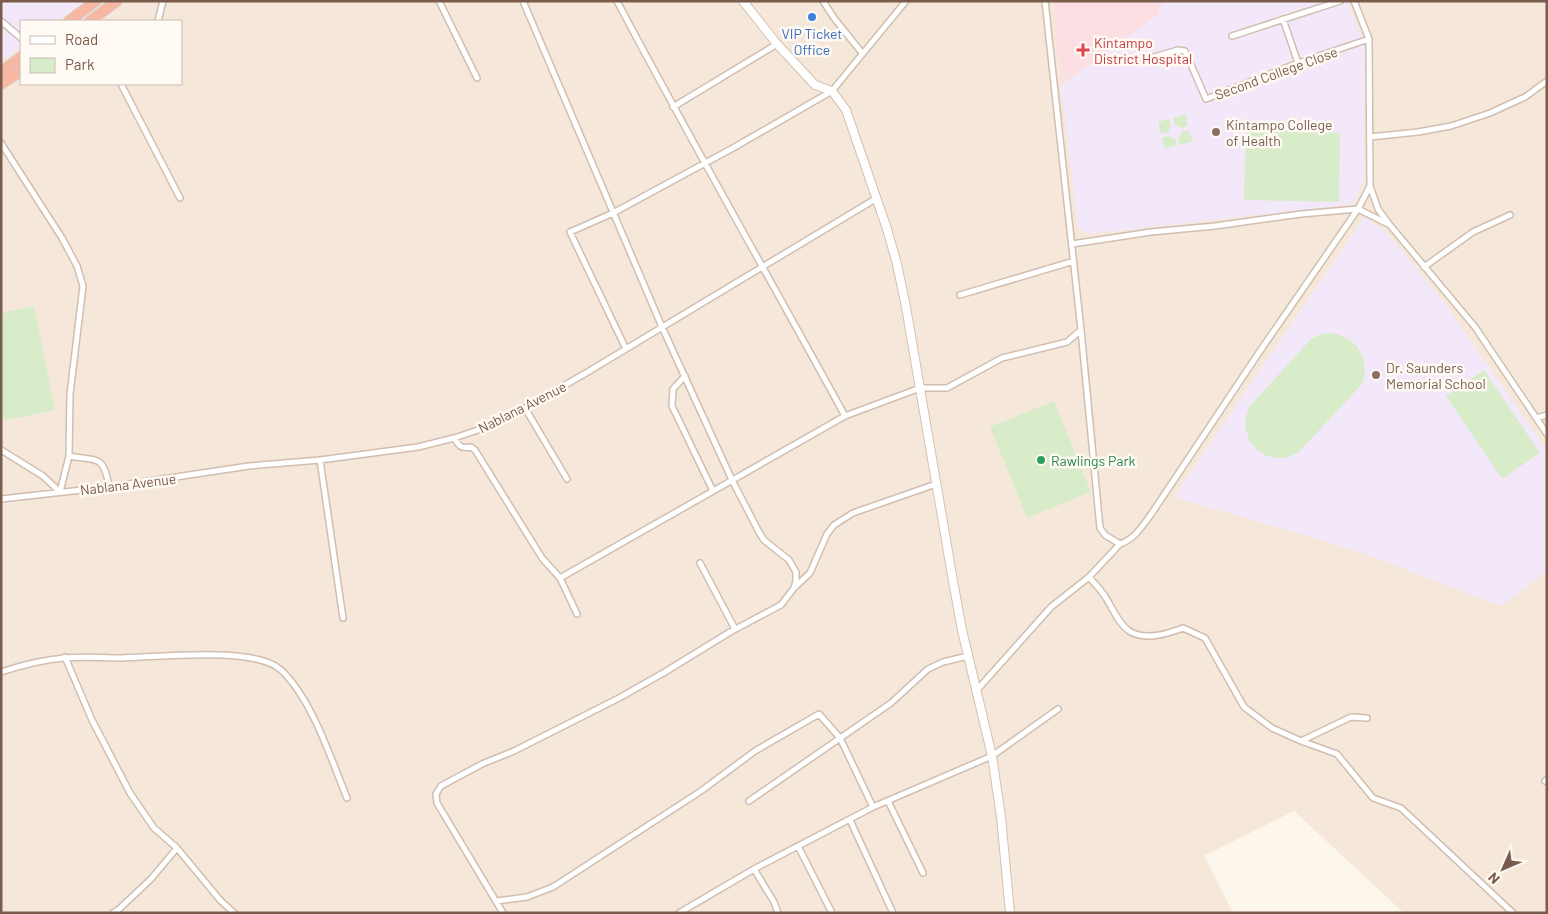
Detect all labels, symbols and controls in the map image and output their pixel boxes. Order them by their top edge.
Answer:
marker: VIP Ticket Office [806,11,818,23]
legend [20,20,182,85]
place label: VIP Ticket Office [782,25,842,58]
text: Road [65,30,98,48]
place label: Kintampo District Hospital [1094,34,1192,67]
marker: Kintampo District Hospital [1076,43,1090,57]
street label: Second College Close [1212,43,1340,103]
text: Park [65,55,95,73]
place label: Kintampo College of Health [1226,116,1333,149]
marker: Kintampo College of Health [1210,126,1222,138]
place label: Dr. Saunders Memorial School [1386,359,1486,392]
marker: Dr. Saunders Memorial School [1370,369,1382,381]
street label: Nablana Avenue [475,377,569,437]
place label: Rawlings Park [1051,452,1136,469]
marker: Rawlings Park [1035,454,1047,466]
street label: Nablana Avenue [79,470,177,498]
north arrow [1478,844,1528,894]
text: N [1484,869,1503,888]

